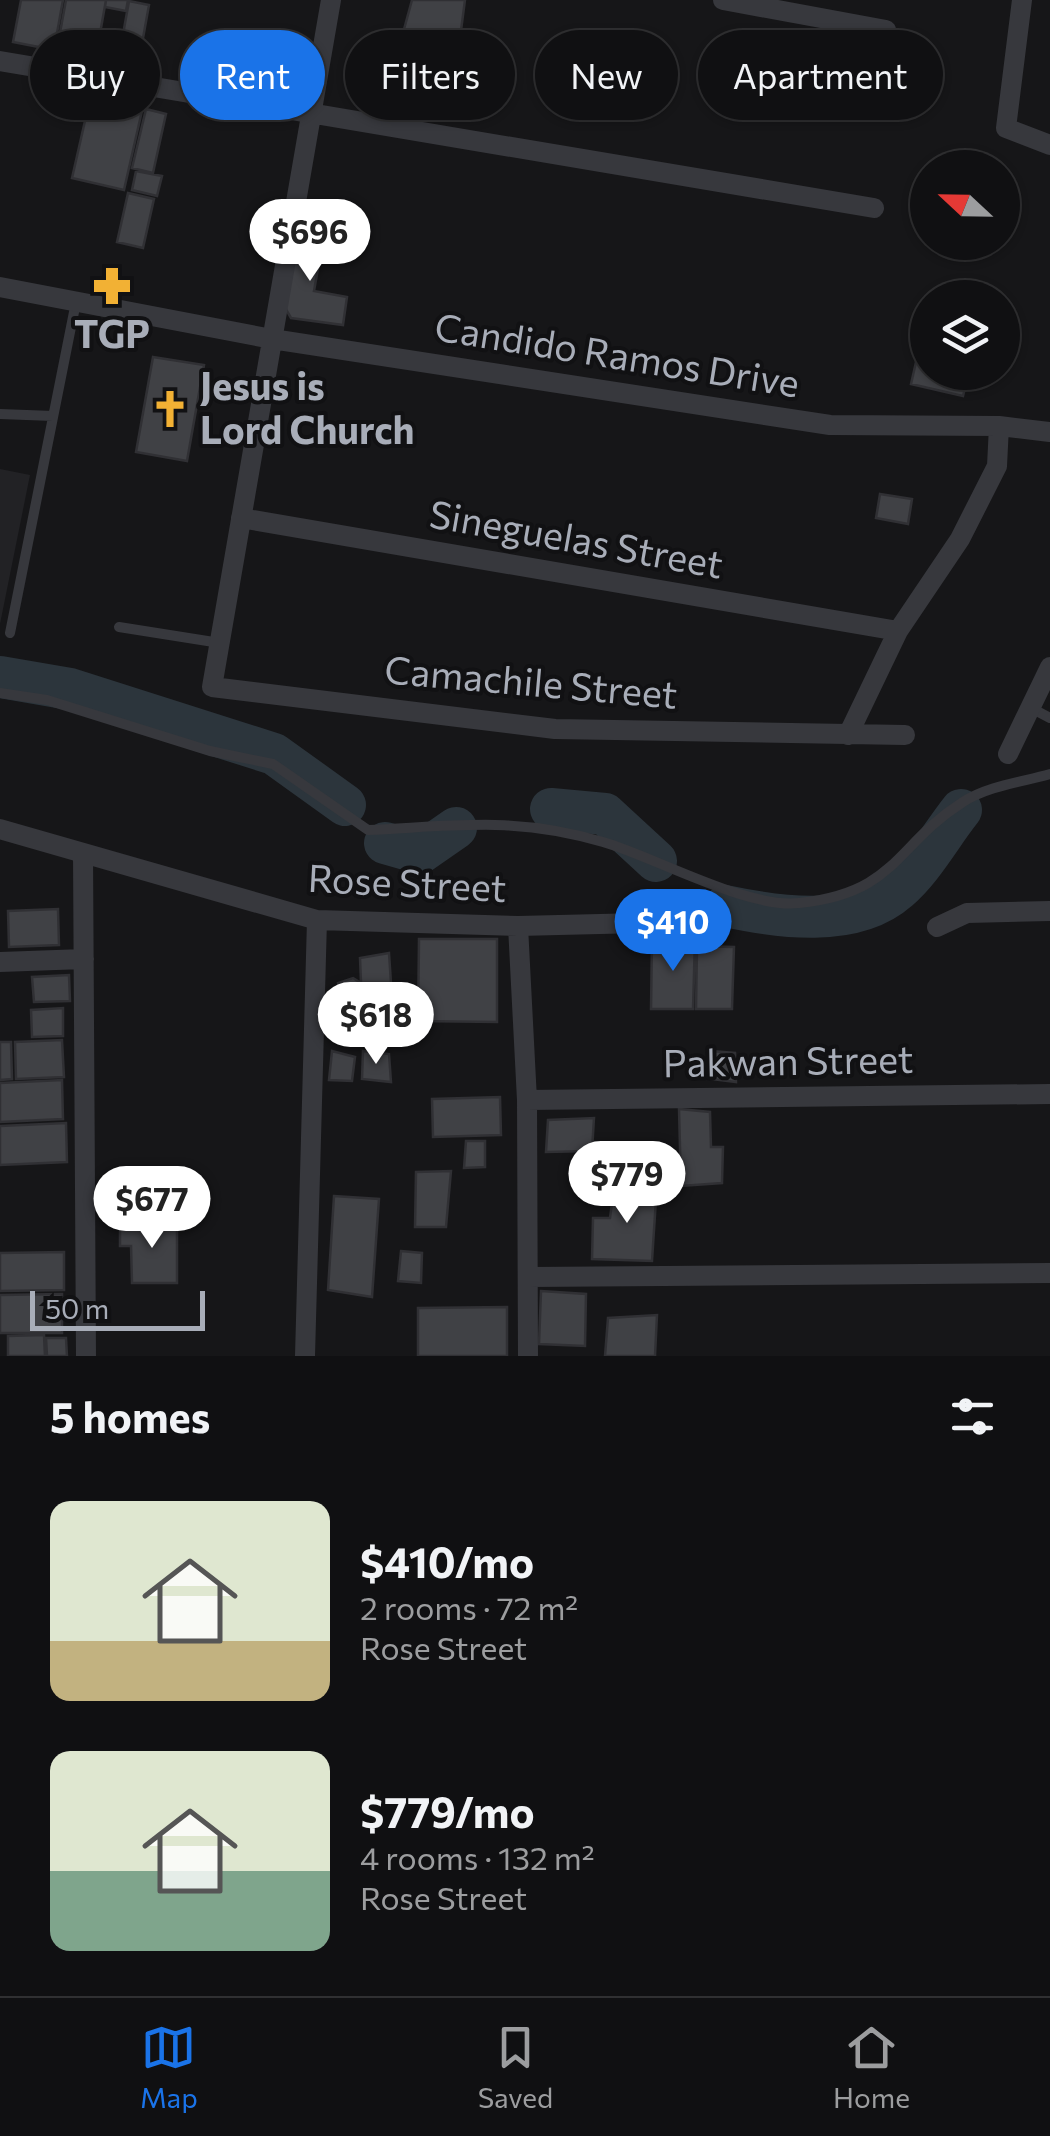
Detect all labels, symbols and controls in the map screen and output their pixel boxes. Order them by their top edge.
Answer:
chip: Buy [30,30,160,120]
chip: Rent [180,30,325,120]
chip: Filters [345,30,515,120]
chip: New [535,30,678,120]
chip: Apartment [698,30,943,120]
north arrow [910,150,1020,260]
map controls [910,150,1020,390]
pin: $696 [251,199,369,284]
text: $696 [271,211,349,251]
pharmacy icon: TGP [91,265,133,307]
button: layers [910,280,1020,390]
street label: Candido Ramos Drive [432,302,803,406]
place label: TGP [74,309,150,356]
place label: Jesus is Lord Church [200,361,415,452]
church icon: Jesus is Lord Church [149,388,191,430]
street label: Sineguelas Street [426,489,727,586]
street label: Camachile Street [383,644,680,717]
street label: Rose Street [307,853,508,910]
pin: $410 [614,889,732,974]
text: $410 [637,901,709,941]
pin: $618 [317,982,435,1067]
text: $618 [340,994,412,1034]
street label: Pakwan Street [662,1034,914,1085]
pin: $779 [568,1141,686,1226]
text: $779 [590,1153,664,1193]
pin: $677 [93,1166,211,1251]
text: $677 [116,1178,189,1218]
scale bar [30,1286,205,1330]
text: 50 m [45,1291,109,1325]
icon: filters [945,1389,1000,1444]
text: 5 homes [50,1390,210,1442]
text: $410/mo [360,1535,534,1587]
icon: home [130,1541,250,1661]
text: 2 rooms · 72 m² [360,1587,578,1627]
text: Rose Street [360,1627,527,1667]
text: $779/mo [360,1785,535,1837]
icon: home [130,1791,250,1911]
text: 4 rooms · 132 m² [360,1837,595,1877]
text: Rose Street [360,1877,527,1917]
tab: Map [140,2020,198,2114]
tab: Saved [478,2020,553,2114]
tab: Home [833,2020,910,2114]

